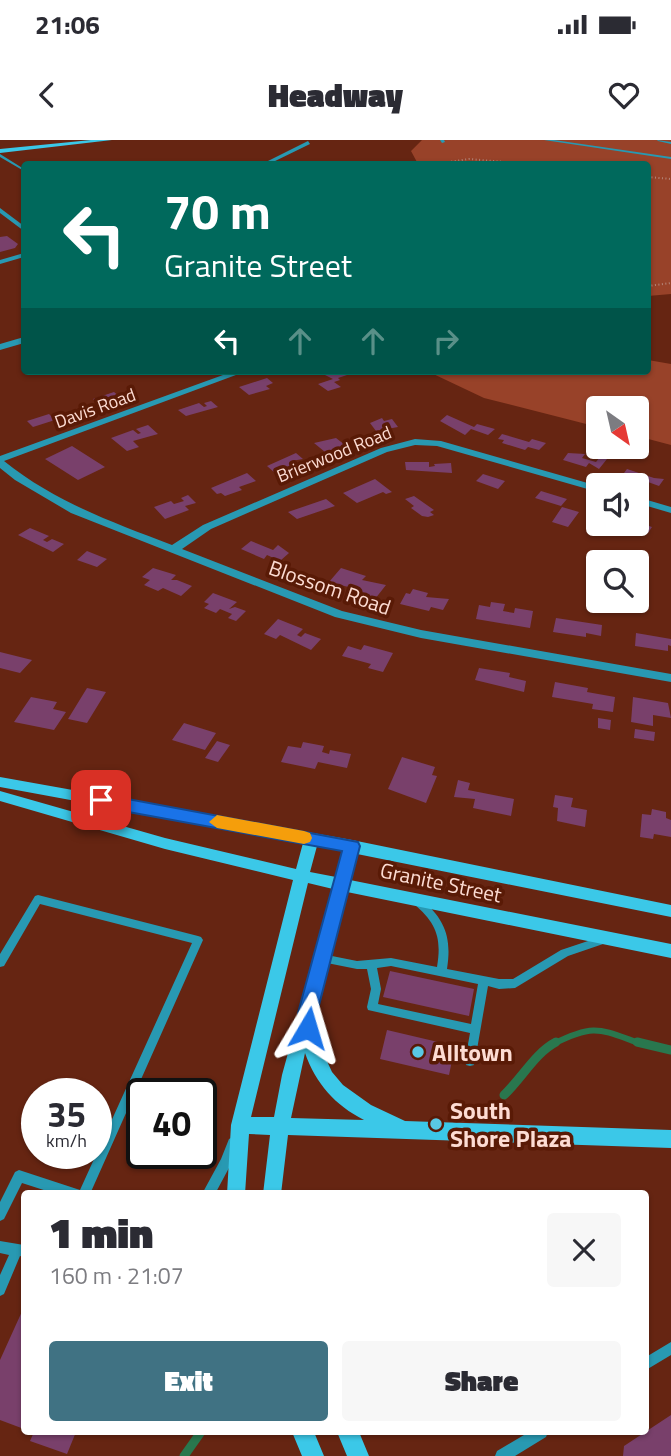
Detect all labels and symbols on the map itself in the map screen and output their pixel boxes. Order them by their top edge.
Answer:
street label: Davis Road [51,381,139,435]
north arrow [586,396,649,458]
street label: Brierwood Road [273,419,395,489]
street label: Blossom Road [265,551,395,623]
pin [71,770,131,830]
street label: Granite Street [377,854,505,911]
position arrow [271,991,345,1065]
place label: Alltown [432,1034,513,1070]
marker: Alltown [410,1044,426,1060]
speed limit sign: 40 [126,1078,217,1169]
place label: South Shore Plaza [450,1092,572,1156]
marker: South Shore Plaza [428,1116,444,1132]

